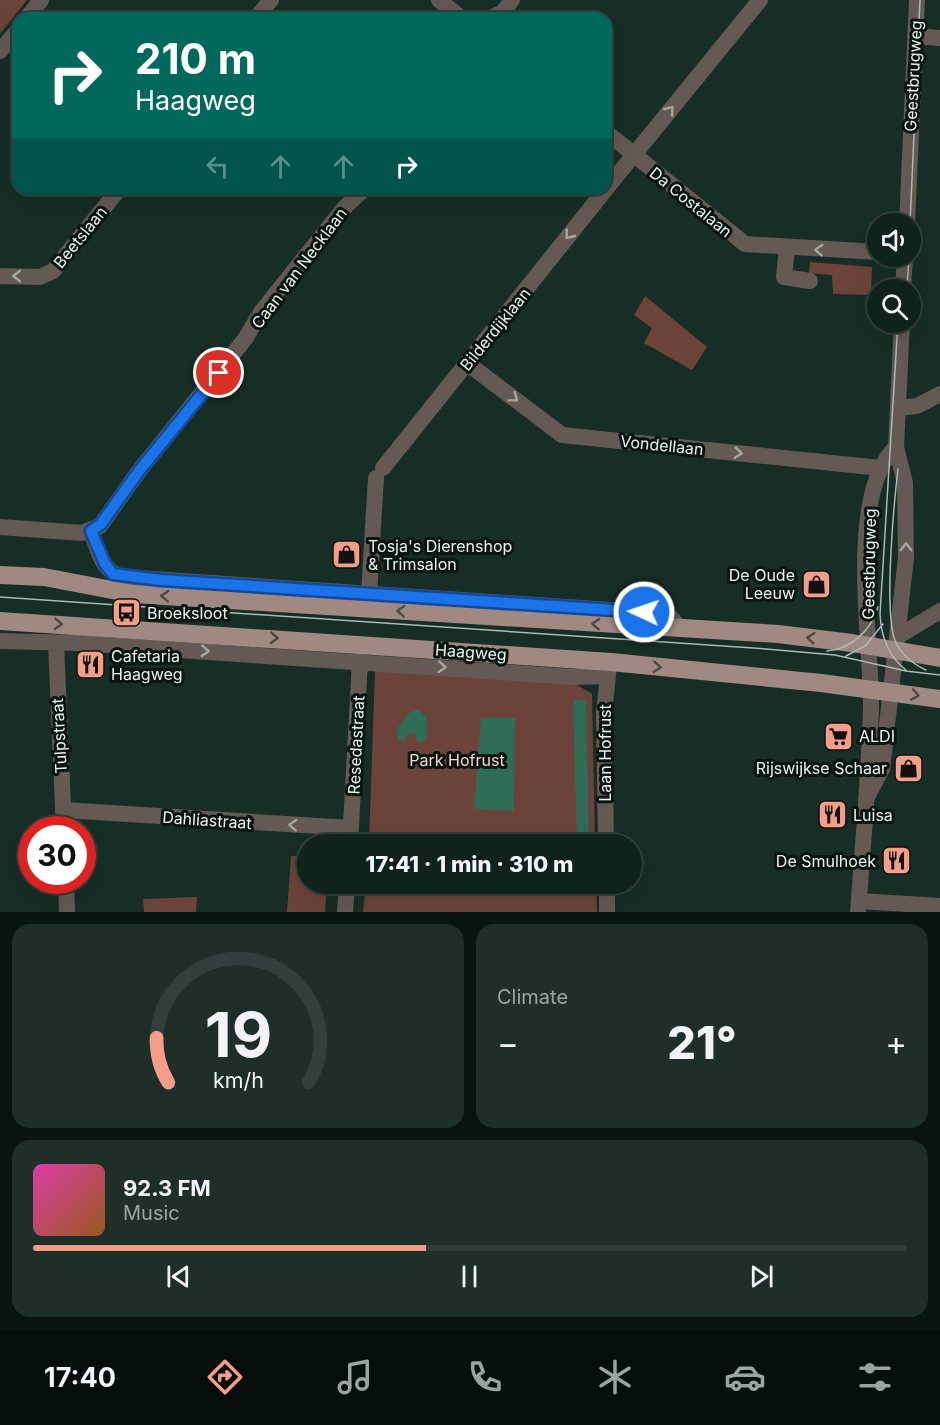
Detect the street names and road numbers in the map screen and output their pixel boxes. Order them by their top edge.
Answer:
street label: Geestbrugweg [900,20,926,132]
street label: Da Costalaan [646,163,736,241]
street label: Beetslaan [49,202,111,272]
street label: Caan van Necklaan [247,204,351,332]
street label: Bilderdijklaan [456,284,534,374]
street label: Vondellaan [619,431,705,459]
street label: Geestbrugweg [858,508,880,620]
street label: Haagweg [435,640,507,664]
street label: Resedastraat [343,695,369,795]
street label: Tulpstraat [47,698,71,774]
street label: Laan Hofrust [595,704,615,802]
street label: Dahliastraat [162,807,252,833]

